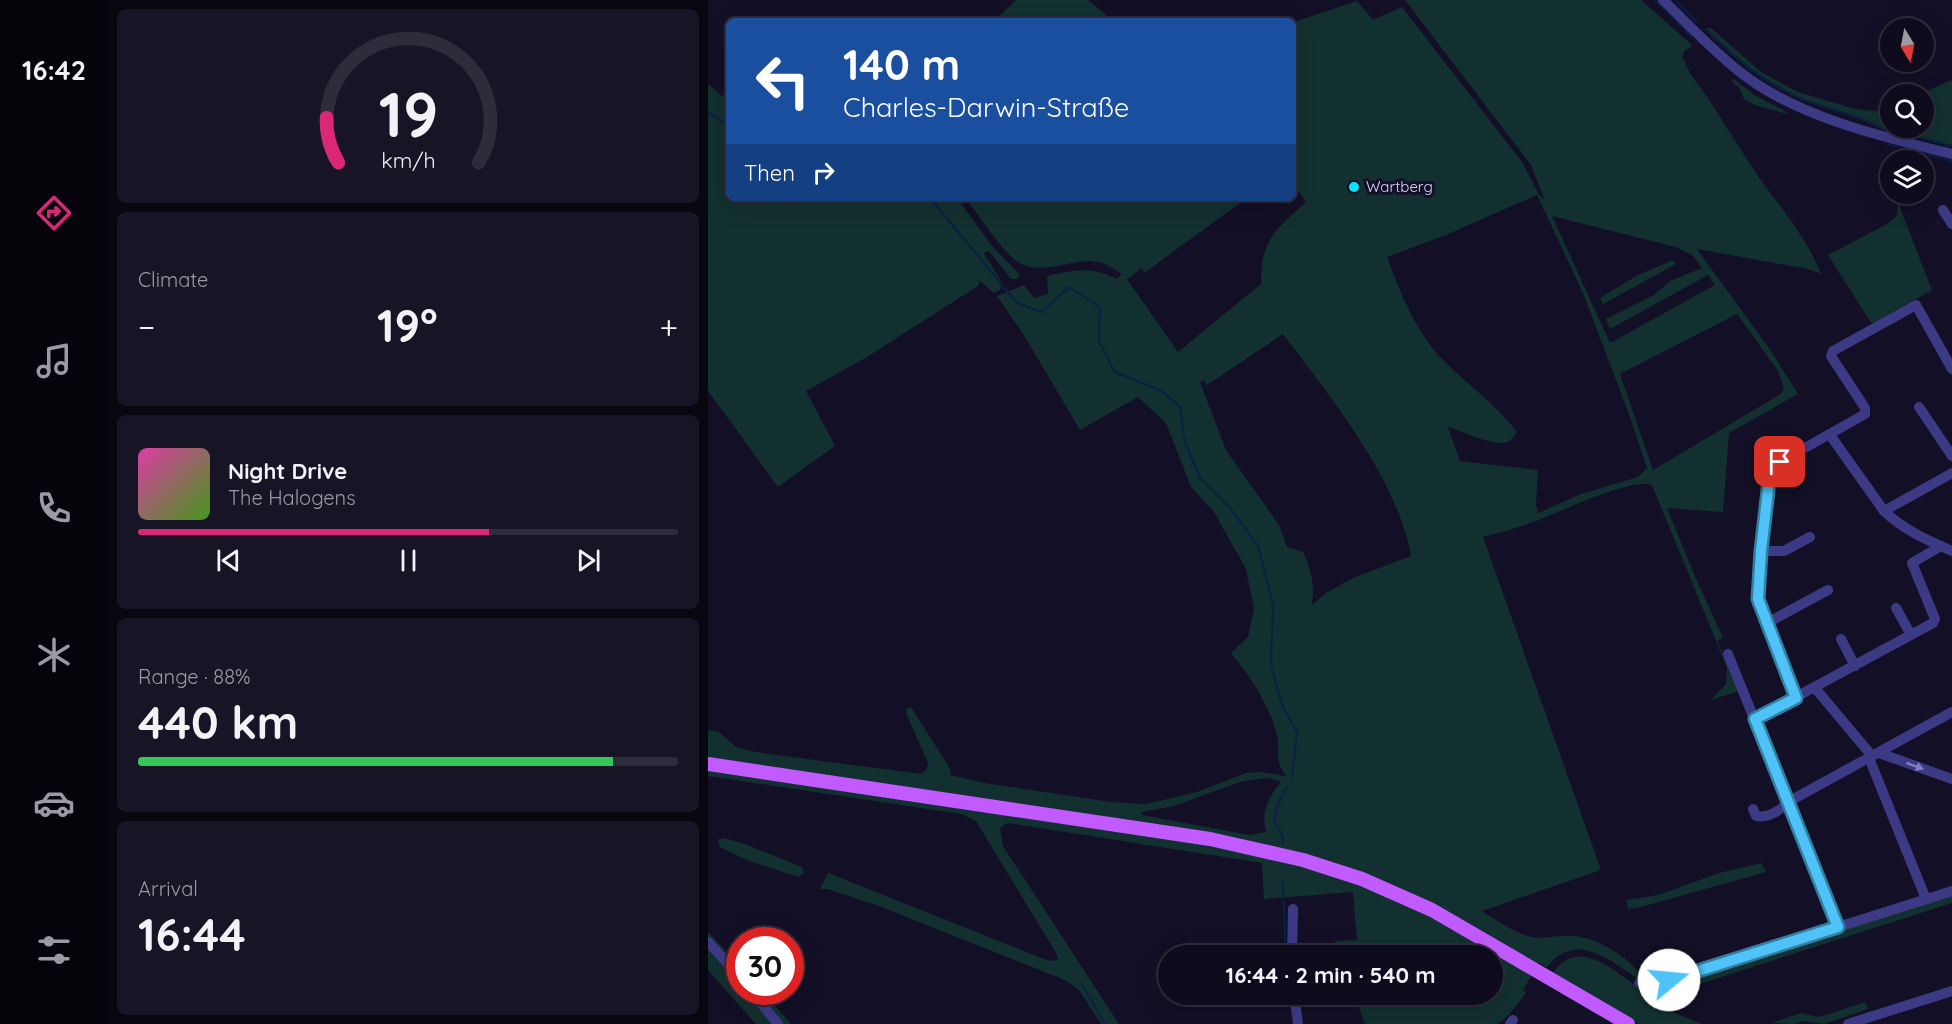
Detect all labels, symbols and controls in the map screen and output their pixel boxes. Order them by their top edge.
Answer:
north arrow [1880,18,1934,72]
map controls [1880,18,1934,204]
text: 140 m [843,38,960,91]
icon: left [744,42,822,120]
text: 16:42 [22,53,86,87]
text: 19 [378,75,438,153]
button: search [1880,84,1934,138]
text: Charles-Darwin-Straße [843,90,1129,124]
text: km/h [381,147,435,173]
button: layers [1880,150,1934,204]
icon: right [807,156,840,189]
text: Then [744,159,795,187]
place label: Wartberg [1366,177,1433,196]
marker: Wartberg [1347,180,1361,194]
icon: directions [33,192,75,234]
text: Climate [138,267,208,292]
text: 19° [377,297,438,353]
text: − [138,306,155,347]
text: + [659,306,678,347]
icon: music [33,340,75,382]
pin [1754,436,1805,487]
icon: arrive [1763,445,1796,478]
text: Night Drive [228,457,347,485]
text: The Halogens [228,485,356,510]
icon: phone [33,487,75,529]
icon: previous [212,544,245,577]
icon: pause [392,544,425,577]
icon: next [572,544,605,577]
icon: climate [33,634,75,676]
text: Range · 88% [138,664,250,689]
text: 440 km [138,694,298,750]
one-way arrow [1907,761,1925,771]
icon: car [33,782,75,824]
text: Arrival [138,876,198,901]
text: 16:44 [138,906,246,962]
speed limit sign: 30 [726,927,804,1005]
icon: filters [33,929,75,971]
position arrow [1637,948,1701,1012]
text: 16:44 · 2 min · 540 m [1226,961,1435,989]

